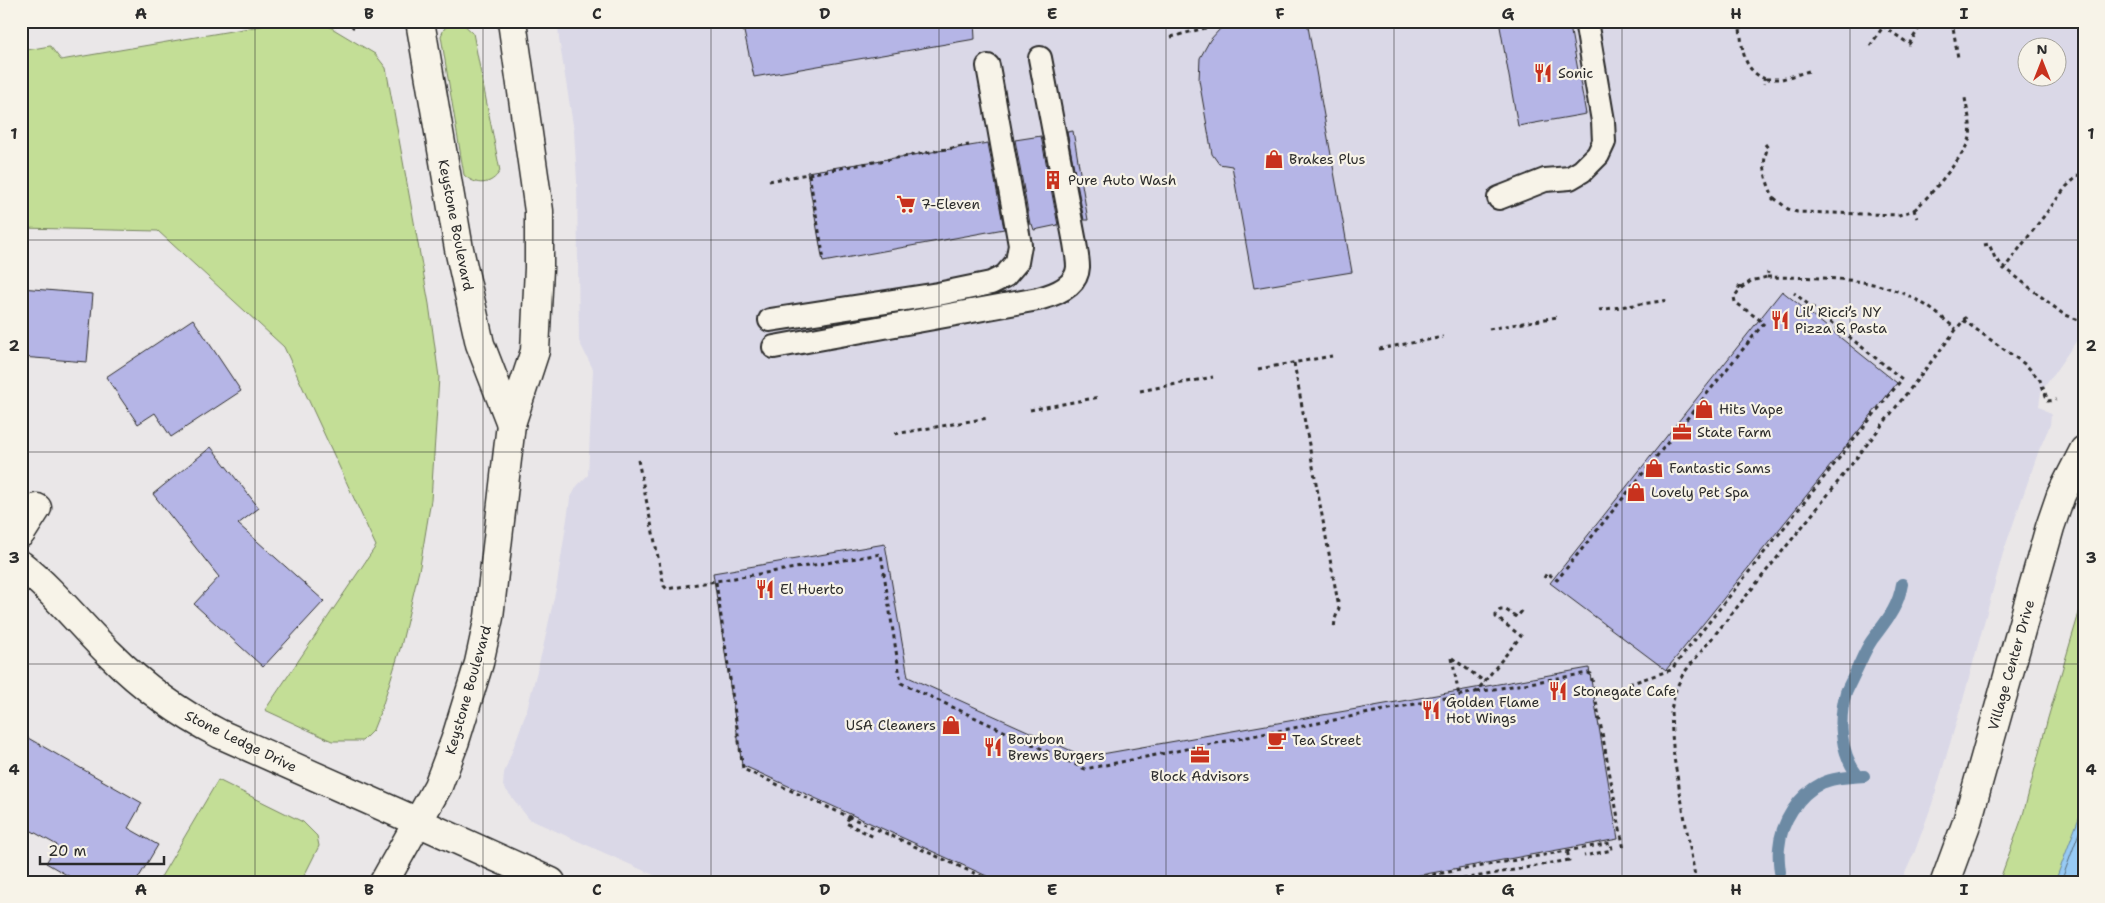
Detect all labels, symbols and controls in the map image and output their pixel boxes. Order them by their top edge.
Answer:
text: A [135,3,147,24]
text: B [364,3,374,24]
text: C [592,3,602,24]
text: D [819,3,831,24]
text: E [1047,3,1057,24]
text: F [1275,3,1285,24]
text: G [1502,3,1515,24]
text: H [1730,3,1742,24]
text: I [1960,3,1969,24]
north arrow [2018,38,2068,88]
text: N [2036,40,2048,58]
restaurant icon: Sonic [1532,62,1554,84]
place label: Sonic [1558,64,1593,82]
text: 1 [10,123,18,144]
text: 1 [2087,123,2095,144]
shop icon: Brakes Plus [1263,148,1285,170]
place label: Brakes Plus [1289,150,1366,168]
street label: Keystone Boulevard [434,158,478,292]
building icon: Pure Auto Wash [1042,169,1064,191]
place label: Pure Auto Wash [1068,171,1177,189]
supermarket icon: 7-Eleven [895,193,917,215]
place label: 7-Eleven [921,195,980,213]
place label: Lil’ Ricci’s NY Pizza & Pasta [1795,303,1887,337]
restaurant icon: Lil’ Ricci’s NY Pizza & Pasta [1769,309,1791,331]
text: 2 [8,335,20,356]
text: 2 [2085,335,2097,356]
shop icon: Hits Vape [1693,398,1715,420]
place label: Hits Vape [1719,400,1784,418]
office icon: State Farm [1671,421,1693,443]
place label: State Farm [1697,423,1771,441]
shop icon: Fantastic Sams [1643,457,1665,479]
place label: Fantastic Sams [1669,459,1771,477]
shop icon: Lovely Pet Spa [1625,481,1647,503]
place label: Lovely Pet Spa [1651,483,1749,501]
text: 3 [8,547,20,568]
text: 3 [2085,547,2097,568]
restaurant icon: El Huerto [754,578,776,600]
place label: El Huerto [780,580,844,598]
street label: Village Center Drive [1984,598,2038,732]
street label: Keystone Boulevard [441,623,495,757]
restaurant icon: Stonegate Cafe [1547,680,1569,702]
place label: Stonegate Cafe [1573,682,1676,700]
place label: Golden Flame Hot Wings [1446,693,1539,727]
restaurant icon: Golden Flame Hot Wings [1420,699,1442,721]
street label: Stone Ledge Drive [182,706,300,776]
shop icon: USA Cleaners [940,714,962,736]
place label: USA Cleaners [846,716,936,734]
cafe icon: Tea Street [1266,729,1288,751]
place label: Bourbon Brews Burgers [1008,730,1105,764]
place label: Tea Street [1292,731,1361,749]
restaurant icon: Bourbon Brews Burgers [982,736,1004,758]
office icon: Block Advisors [1189,744,1211,766]
text: 4 [8,759,20,780]
text: 4 [2085,759,2097,780]
place label: Block Advisors [1151,767,1249,785]
scale bar [40,833,164,865]
text: 20 m [48,841,87,861]
text: A [135,879,147,900]
text: B [364,879,374,900]
text: C [592,879,602,900]
text: D [819,879,831,900]
text: E [1047,879,1057,900]
text: F [1275,879,1285,900]
text: G [1502,879,1515,900]
text: H [1730,879,1742,900]
text: I [1960,879,1969,900]

